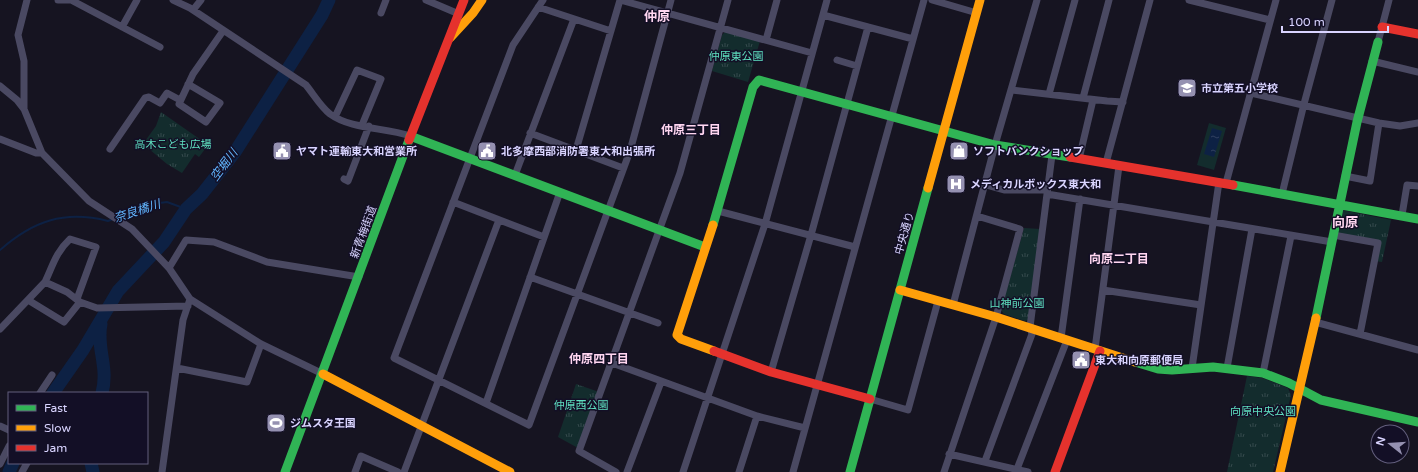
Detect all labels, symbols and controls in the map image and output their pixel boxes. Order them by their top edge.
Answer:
scale bar [1282,8,1388,34]
district label: 仲原 [644,9,670,25]
text: 100 m [1288,15,1325,29]
park label: 仲原東公園 [709,50,764,63]
school or university icon: 市立第五小学校 [1176,77,1198,99]
place label: 市立第五小学校 [1201,82,1278,95]
district label: 仲原三丁目 [661,123,721,137]
park label: 高木こども広場 [135,138,212,151]
public building icon: ヤマト運輸東大和営業所 [271,140,293,162]
public building icon: 北多摩西部消防署東大和出張所 [476,140,498,162]
shop icon: ソフトバンクショップ [948,140,970,162]
water label: 空堀川 [208,145,242,184]
place label: ヤマト運輸東大和営業所 [296,145,417,158]
place label: 北多摩西部消防署東大和出張所 [501,145,655,158]
place label: ソフトバンクショップ [973,145,1084,158]
hospital icon: メディカルボックス東大和 [945,173,967,195]
place label: メディカルボックス東大和 [970,178,1101,191]
water label: 奈良橋川 [112,196,164,225]
street label: 新青梅街道 [348,204,379,260]
street label: 中央通り [892,210,917,256]
district label: 向原 [1332,215,1358,231]
district label: 向原二丁目 [1089,252,1149,266]
park label: 山神前公園 [990,297,1045,310]
public building icon: 東大和向原郵便局 [1070,349,1092,371]
district label: 仲原四丁目 [569,352,629,366]
place label: 東大和向原郵便局 [1095,354,1183,367]
legend [8,392,148,464]
park label: 仲原西公園 [554,399,609,412]
text: Fast [44,401,68,415]
park label: 向原中央公園 [1230,405,1296,418]
sports icon: ジムスタ王国 [265,412,287,434]
place label: ジムスタ王国 [290,417,356,430]
text: Slow [44,421,71,435]
north arrow [1370,424,1410,464]
text: N [1373,435,1388,447]
text: Jam [44,441,67,455]

